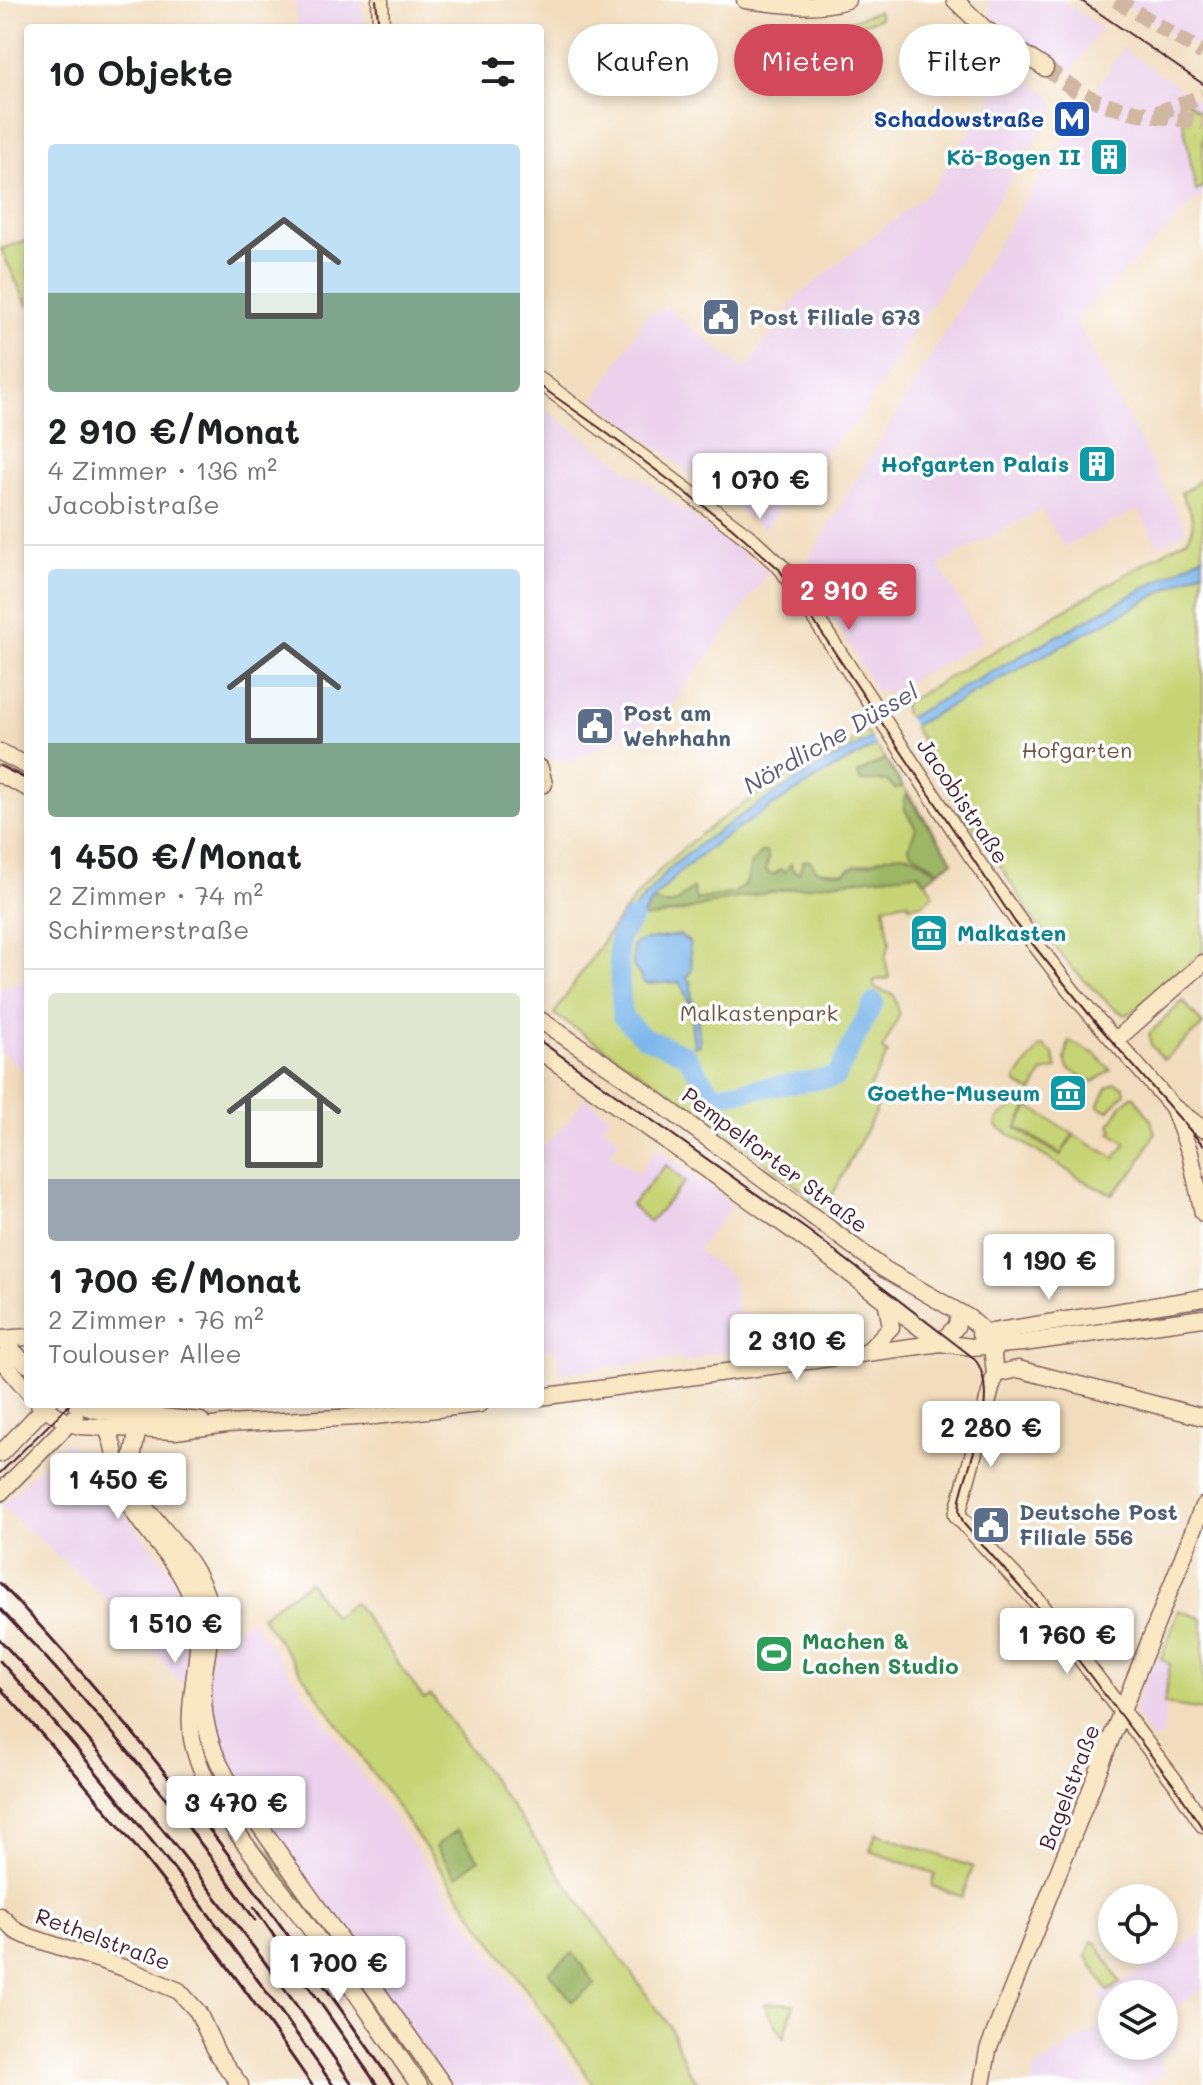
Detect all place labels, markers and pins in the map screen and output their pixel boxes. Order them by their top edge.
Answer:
metro station icon: Schadowstraße [1051,98,1093,140]
place label: Schadowstraße [874,104,1044,133]
building icon: Kö-Bogen II [1088,136,1130,178]
place label: Kö-Bogen II [946,142,1081,171]
public building icon: Post Filiale 673 [700,296,742,338]
place label: Post Filiale 673 [749,302,920,331]
building icon: Hofgarten Palais [1076,443,1118,485]
place label: Hofgarten Palais [881,449,1069,478]
pin: 1 070 € [686,453,834,521]
pin: 2 910 € [775,564,923,632]
place label: Post am Wehrhahn [623,698,731,752]
public building icon: Post am Wehrhahn [574,705,616,747]
museum icon: Malkasten [908,912,950,954]
place label: Malkasten [957,918,1066,947]
museum icon: Goethe-Museum [1047,1072,1089,1114]
place label: Goethe-Museum [867,1078,1040,1107]
pin: 1 190 € [975,1234,1123,1302]
pin: 2 310 € [723,1314,871,1382]
pin: 2 280 € [917,1401,1065,1469]
pin: 1 450 € [44,1453,192,1521]
place label: Deutsche Post Filiale 556 [1019,1497,1178,1551]
public building icon: Deutsche Post Filiale 556 [970,1504,1012,1546]
pin: 1 510 € [101,1597,249,1665]
pin: 1 760 € [993,1608,1141,1676]
place label: Machen & Lachen Studio [802,1626,959,1680]
sports icon: Machen & Lachen Studio [753,1633,795,1675]
pin: 3 470 € [162,1776,310,1844]
pin: 1 700 € [264,1936,412,2004]

